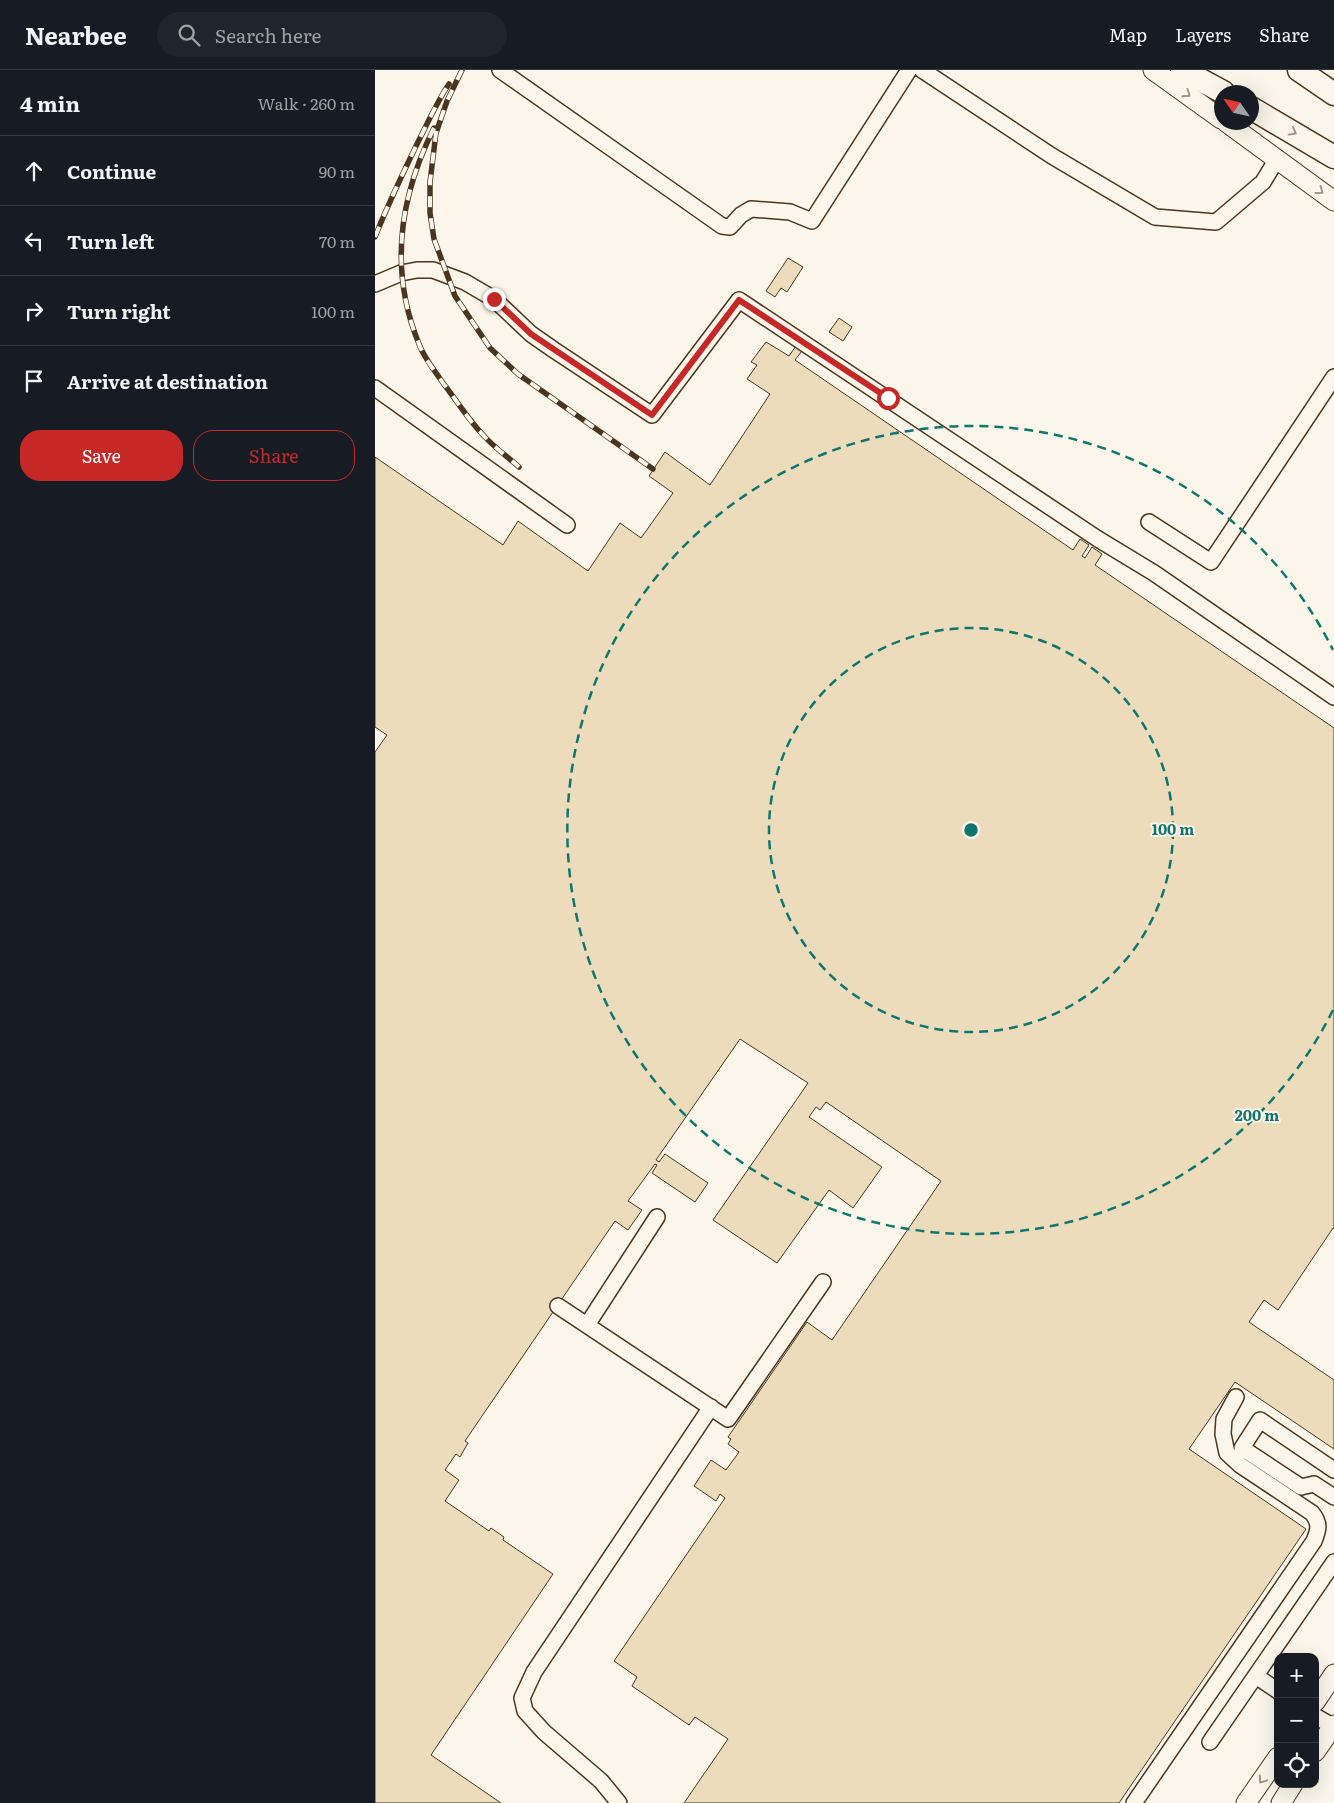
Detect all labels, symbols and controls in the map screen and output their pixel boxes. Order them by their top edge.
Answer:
search box [157,12,507,57]
text: Nearbee [25,17,127,52]
icon: search [175,21,203,49]
text: Search here [215,21,321,49]
text: Map [1109,21,1147,48]
text: Layers [1175,21,1231,48]
text: Share [1259,21,1309,48]
north arrow [1214,85,1259,130]
text: 4 min [20,87,80,118]
one-way arrow [1182,88,1191,97]
text: Walk · 260 m [258,91,355,115]
one-way arrow [1288,125,1297,135]
icon: ahead [20,157,48,185]
text: Continue [67,157,156,185]
text: 90 m [319,159,355,183]
one-way arrow [1314,185,1324,194]
icon: left [20,227,48,255]
text: Turn left [67,227,154,255]
text: 70 m [319,229,355,253]
route end [483,288,506,311]
icon: right [20,297,48,325]
text: Turn right [67,297,171,325]
text: 100 m [311,299,355,323]
icon: arrive [20,367,48,395]
text: Arrive at destination [67,367,268,395]
route start [877,387,900,410]
button: Save [20,430,183,481]
button: Share [193,430,355,481]
text: 100 m [1152,817,1194,840]
centre of rings [962,821,980,839]
text: 200 m [1235,1103,1279,1126]
map controls [1274,1653,1319,1788]
button: + [1274,1653,1319,1698]
button: − [1274,1698,1319,1743]
button: locate [1274,1743,1319,1788]
one-way arrow [1259,1774,1268,1784]

